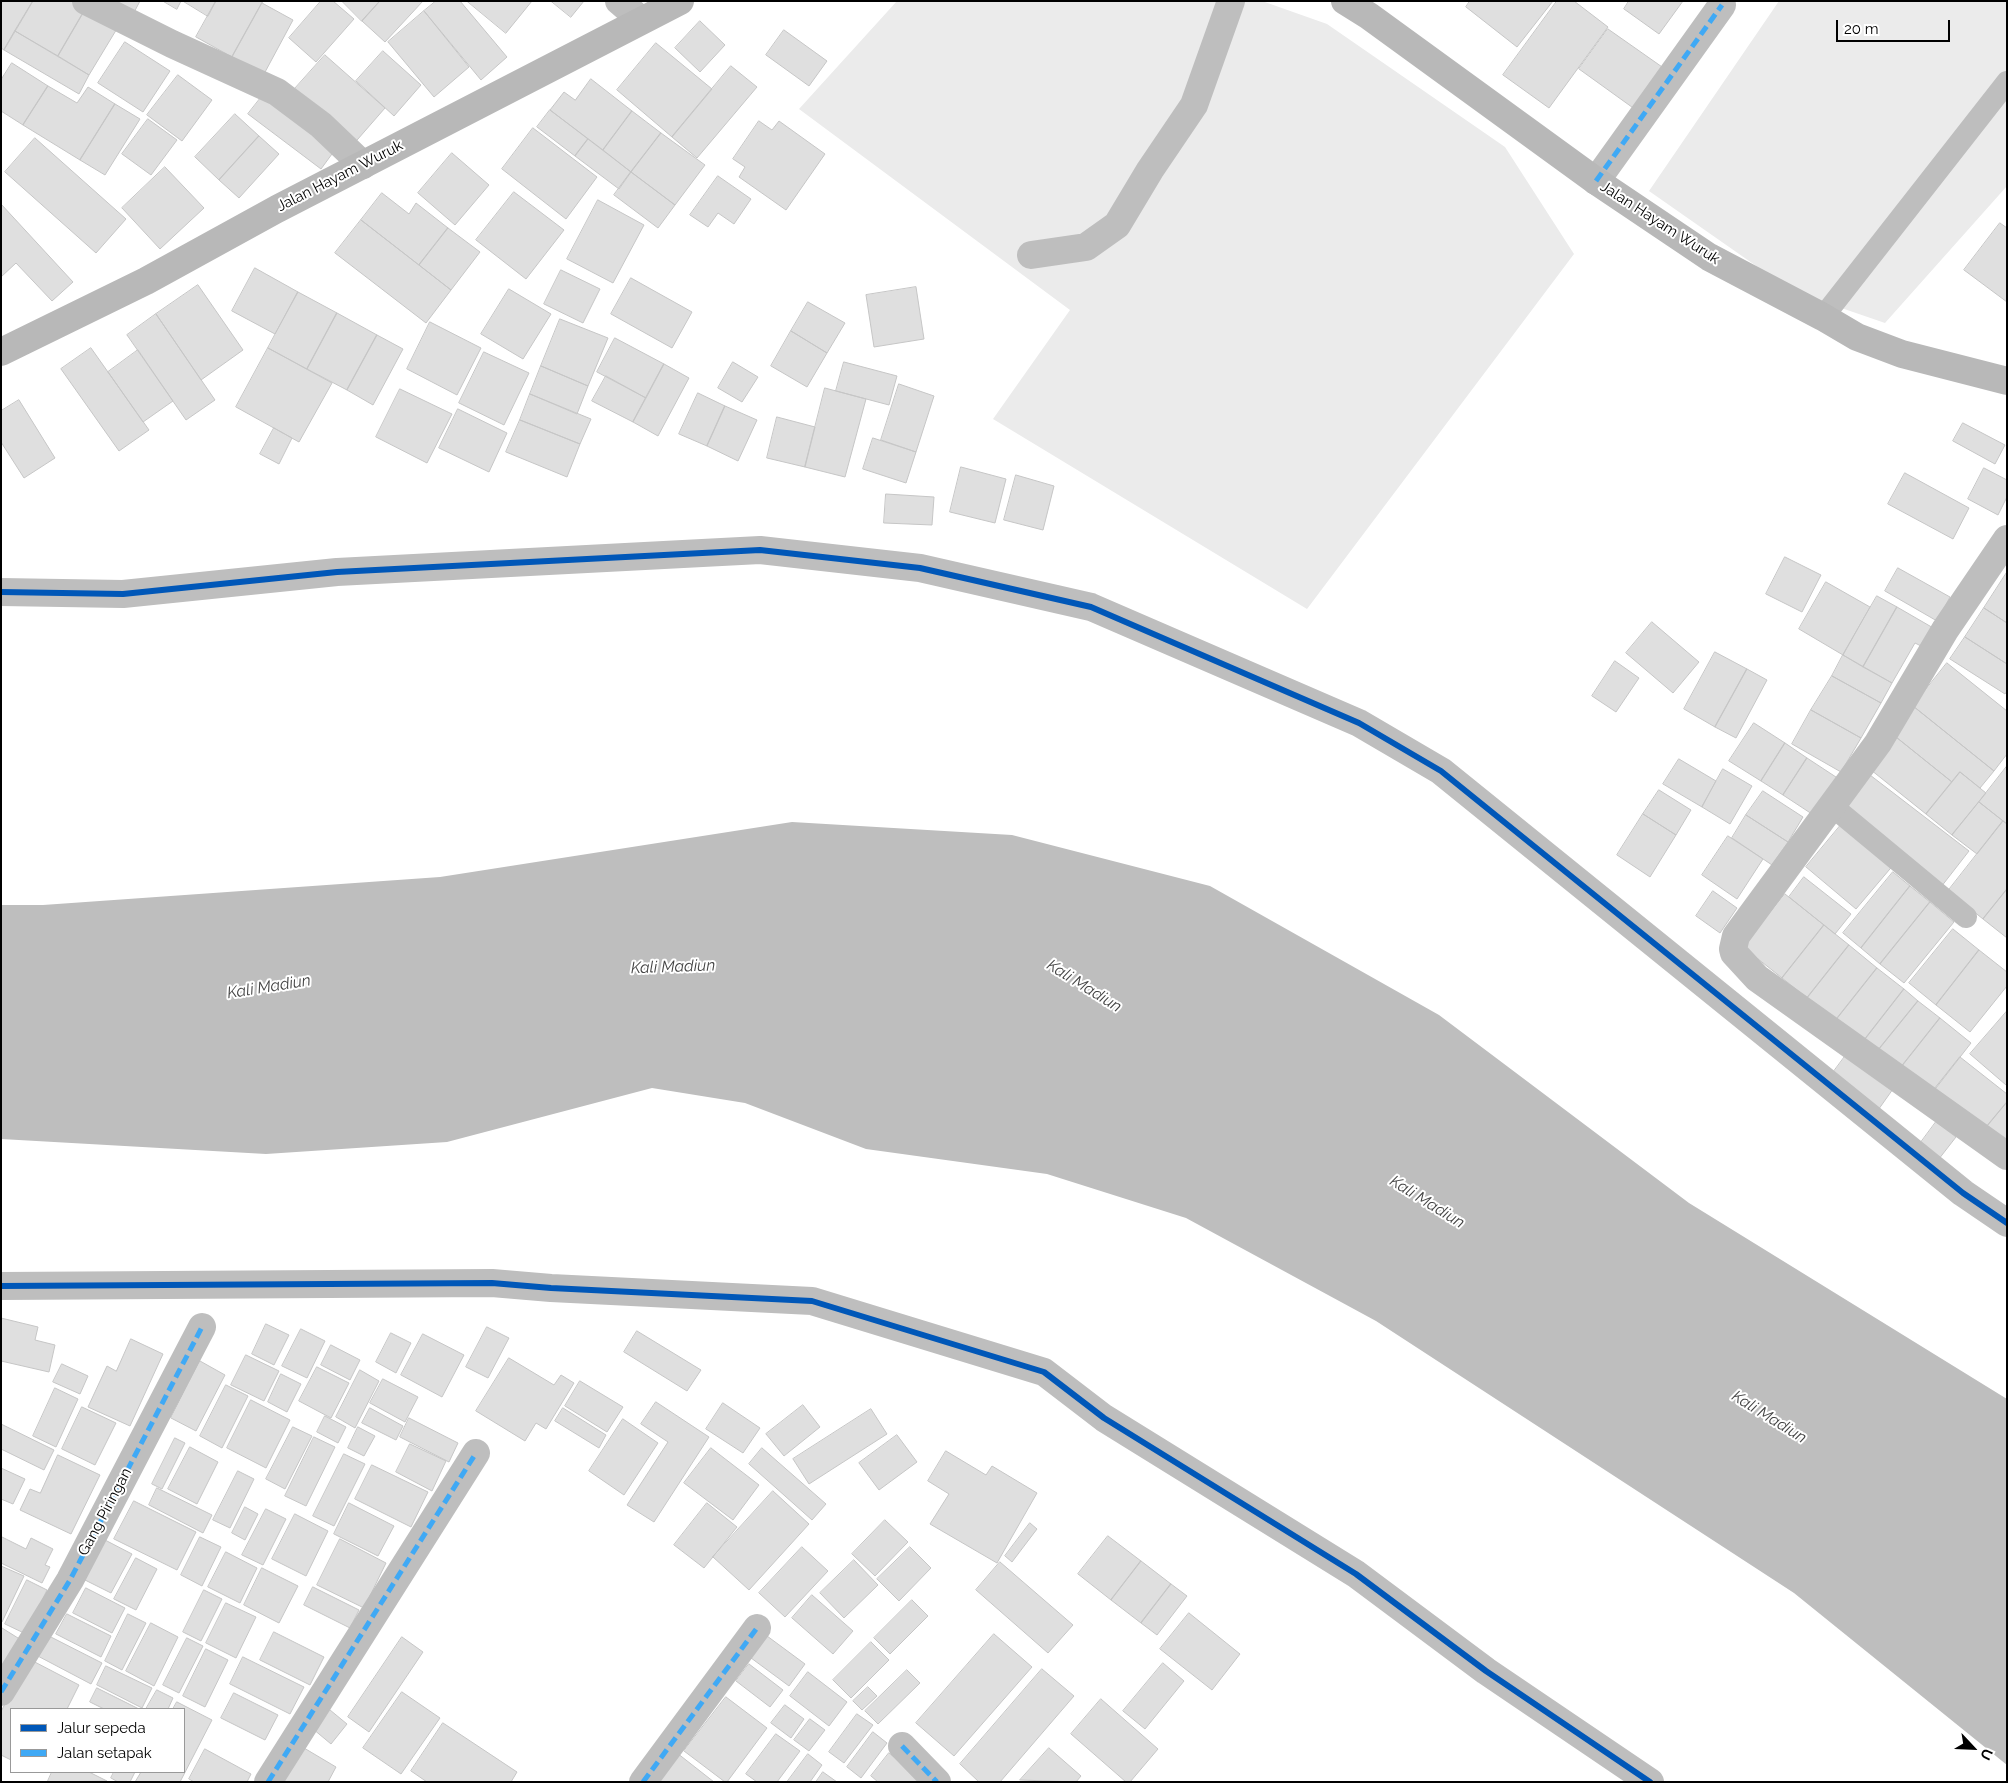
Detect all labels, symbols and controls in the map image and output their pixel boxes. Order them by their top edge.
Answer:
scale bar [1838,10,1952,42]
text: 20 m [1844,20,1879,38]
street label: Jalan Hayam Wuruk [274,136,406,216]
street label: Jalan Hayam Wuruk [1597,178,1723,268]
water label: Kali Madiun [1043,955,1125,1017]
water label: Kali Madiun [630,956,716,978]
water label: Kali Madiun [226,971,312,1003]
water label: Kali Madiun [1386,1171,1468,1233]
water label: Kali Madiun [1728,1386,1810,1448]
street label: Gang Piringan [74,1465,136,1559]
legend [10,1708,185,1773]
text: Jalur sepeda [57,1719,146,1737]
north arrow [1948,1723,1998,1773]
text: Jalan setapak [57,1744,152,1762]
text: U [1977,1746,1996,1762]

